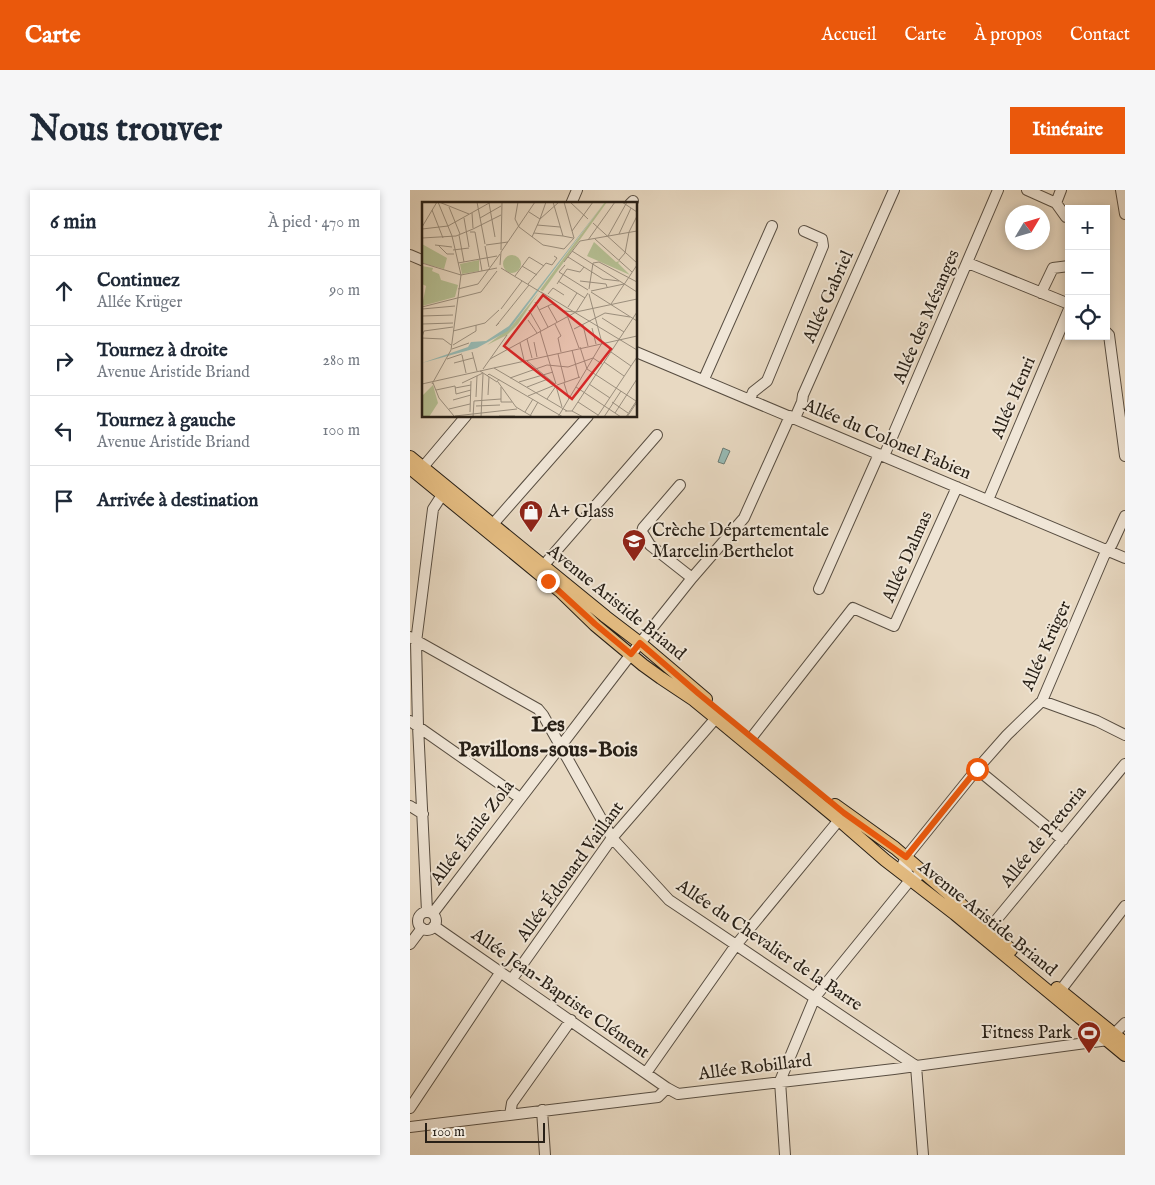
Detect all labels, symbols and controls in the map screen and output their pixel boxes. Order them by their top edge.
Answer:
text: Carte [25,20,81,51]
text: Accueil [822,24,877,47]
text: Carte [905,24,946,47]
text: À propos [974,24,1042,47]
text: Contact [1070,24,1130,47]
button: Itinéraire [1010,107,1125,154]
text: Nous trouver [30,108,222,153]
inset map [422,202,638,418]
north arrow [1005,205,1050,250]
map controls [1065,205,1110,340]
button: + [1065,205,1110,250]
text: 6 min [50,209,96,236]
text: À pied · 470 m [268,213,360,233]
street label: Allée des Mésanges [888,246,966,389]
street label: Allée Gabriel [798,247,860,348]
button: − [1065,250,1110,295]
text: Continuez [97,269,180,293]
icon: ahead [50,277,78,305]
text: 90 m [329,281,360,301]
text: Allée Krüger [97,293,182,313]
button: locate [1065,295,1110,340]
text: Tournez à droite [97,339,228,363]
icon: right [50,347,78,375]
text: 280 m [323,351,360,371]
street label: Allée Henri [986,353,1042,443]
text: Avenue Aristide Briand [97,363,250,383]
street label: Allée du Colonel Fabien [799,394,975,486]
text: Tournez à gauche [97,409,236,433]
icon: left [50,417,78,445]
text: 100 m [323,421,360,441]
text: Avenue Aristide Briand [97,433,250,453]
icon: arrive [50,487,78,515]
text: Arrivée à destination [97,489,258,513]
shop icon: A+ Glass [518,499,544,533]
place label: A+ Glass [547,501,614,524]
street label: Allée Dalmas [877,508,938,607]
place label: Crèche Départementale Marcelin Berthelot [652,520,829,564]
school or university icon: Crèche Départementale Marcelin Berthelot [621,528,647,562]
street label: Avenue Aristide Briand [541,539,690,666]
route end [537,570,560,593]
street label: Allée Krüger [1017,597,1077,695]
district label: Les Pavillons-sous-Bois [458,711,638,764]
route start [966,758,989,781]
street label: Allée Émile Zola [424,775,520,891]
street label: Allée de Pretoria [995,781,1092,893]
street label: Allée Édouard Vaillant [510,796,630,947]
street label: Avenue Aristide Briand [912,855,1061,982]
street label: Allée du Chevalier de la Barre [671,874,866,1017]
street label: Allée Jean-Baptiste Clément [466,923,654,1064]
sports icon: Fitness Park [1076,1020,1102,1054]
place label: Fitness Park [981,1022,1072,1045]
street label: Allée Robillard [696,1050,813,1086]
scale bar [425,1120,545,1143]
text: 100 m [432,1123,465,1141]

